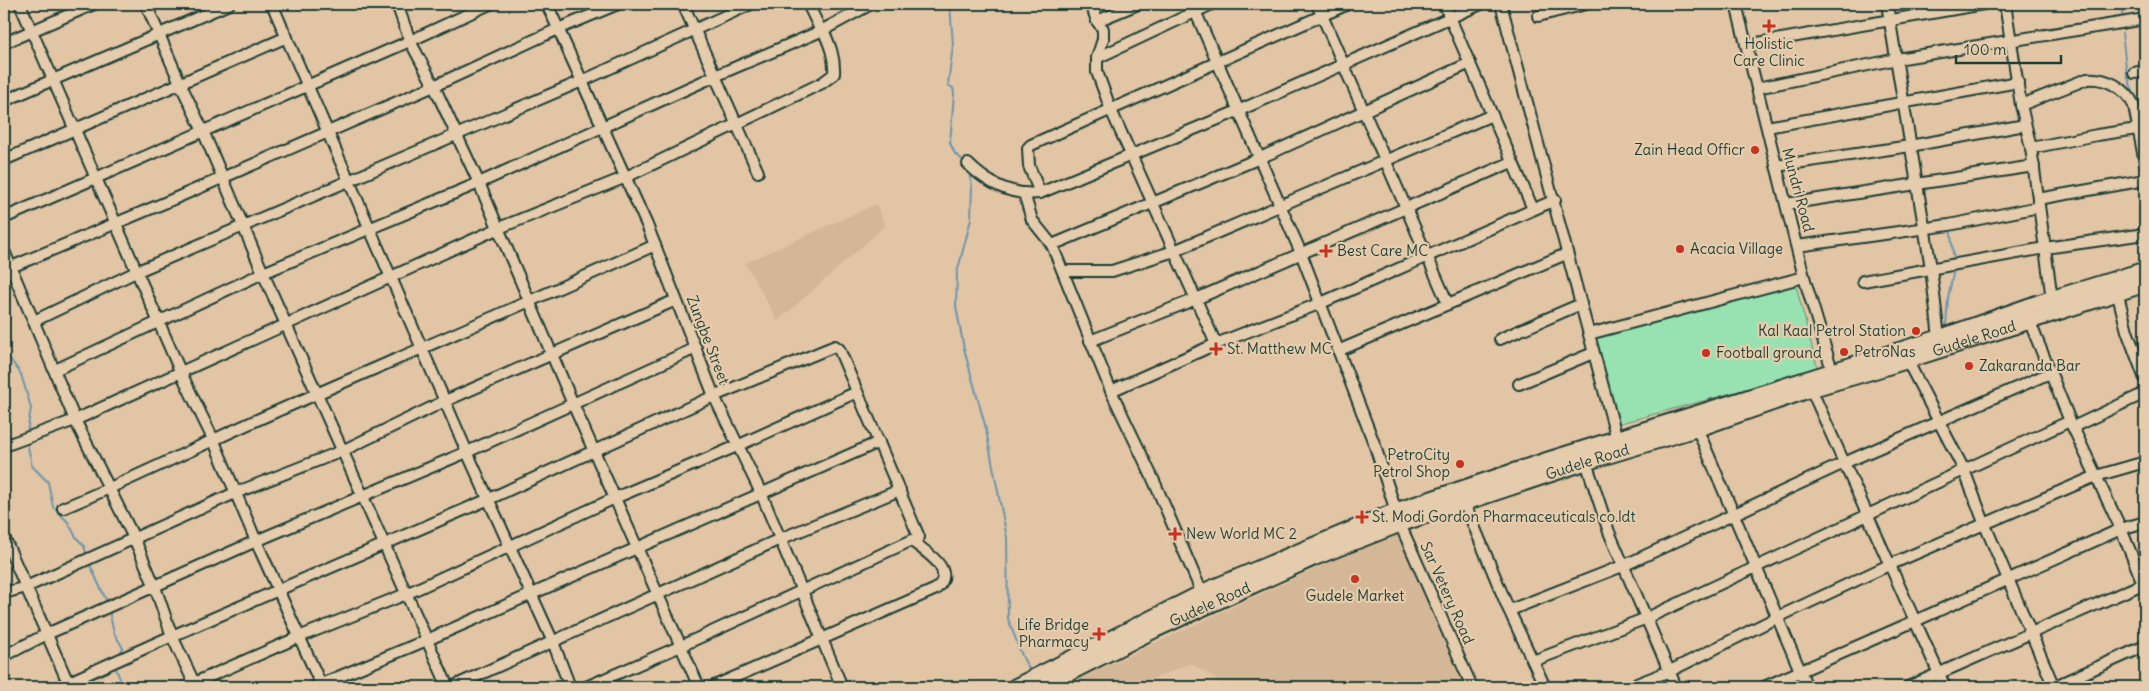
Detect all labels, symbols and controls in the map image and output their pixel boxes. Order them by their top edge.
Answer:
marker: Holistic Care Clinic [1762,19,1776,33]
scale bar [1956,32,2062,64]
place label: Holistic Care Clinic [1733,34,1805,70]
text: 100 m [1964,40,2006,59]
place label: Zain Head Officr [1634,140,1745,159]
marker: Zain Head Officr [1749,144,1761,156]
street label: Mundri Road [1778,146,1819,234]
place label: Acacia Village [1690,239,1783,258]
place label: Best Care MC [1337,241,1428,260]
marker: Acacia Village [1674,243,1686,255]
marker: Best Care MC [1319,244,1333,258]
street label: Zungbe Street [683,293,734,387]
street label: Gudele Road [1930,316,2018,361]
place label: Kal Kaal Petrol Station [1758,321,1906,340]
marker: Kal Kaal Petrol Station [1910,325,1922,337]
place label: St. Matthew MC [1227,339,1332,358]
marker: St. Matthew MC [1209,342,1223,356]
place label: PetroNas [1854,342,1916,361]
place label: Football ground [1716,343,1822,362]
marker: PetroNas [1838,346,1850,358]
marker: Football ground [1700,347,1712,359]
place label: Zakaranda Bar [1979,356,2081,375]
marker: Zakaranda Bar [1963,360,1975,372]
street label: Gudele Road [1543,439,1632,484]
place label: PetroCity Petrol Shop [1373,445,1450,481]
marker: PetroCity Petrol Shop [1454,458,1466,470]
place label: St. Modi Gordon Pharmaceuticals co.ldt [1372,507,1636,526]
marker: St. Modi Gordon Pharmaceuticals co.ldt [1356,511,1368,523]
place label: New World MC 2 [1186,524,1297,543]
marker: New World MC 2 [1168,527,1182,541]
street label: Sar Vetery Road [1416,539,1479,647]
marker: Gudele Market [1349,573,1361,585]
street label: Gudele Road [1166,578,1253,631]
place label: Gudele Market [1306,586,1404,605]
place label: Life Bridge Pharmacy [1017,615,1089,651]
marker: Life Bridge Pharmacy [1093,628,1105,640]

